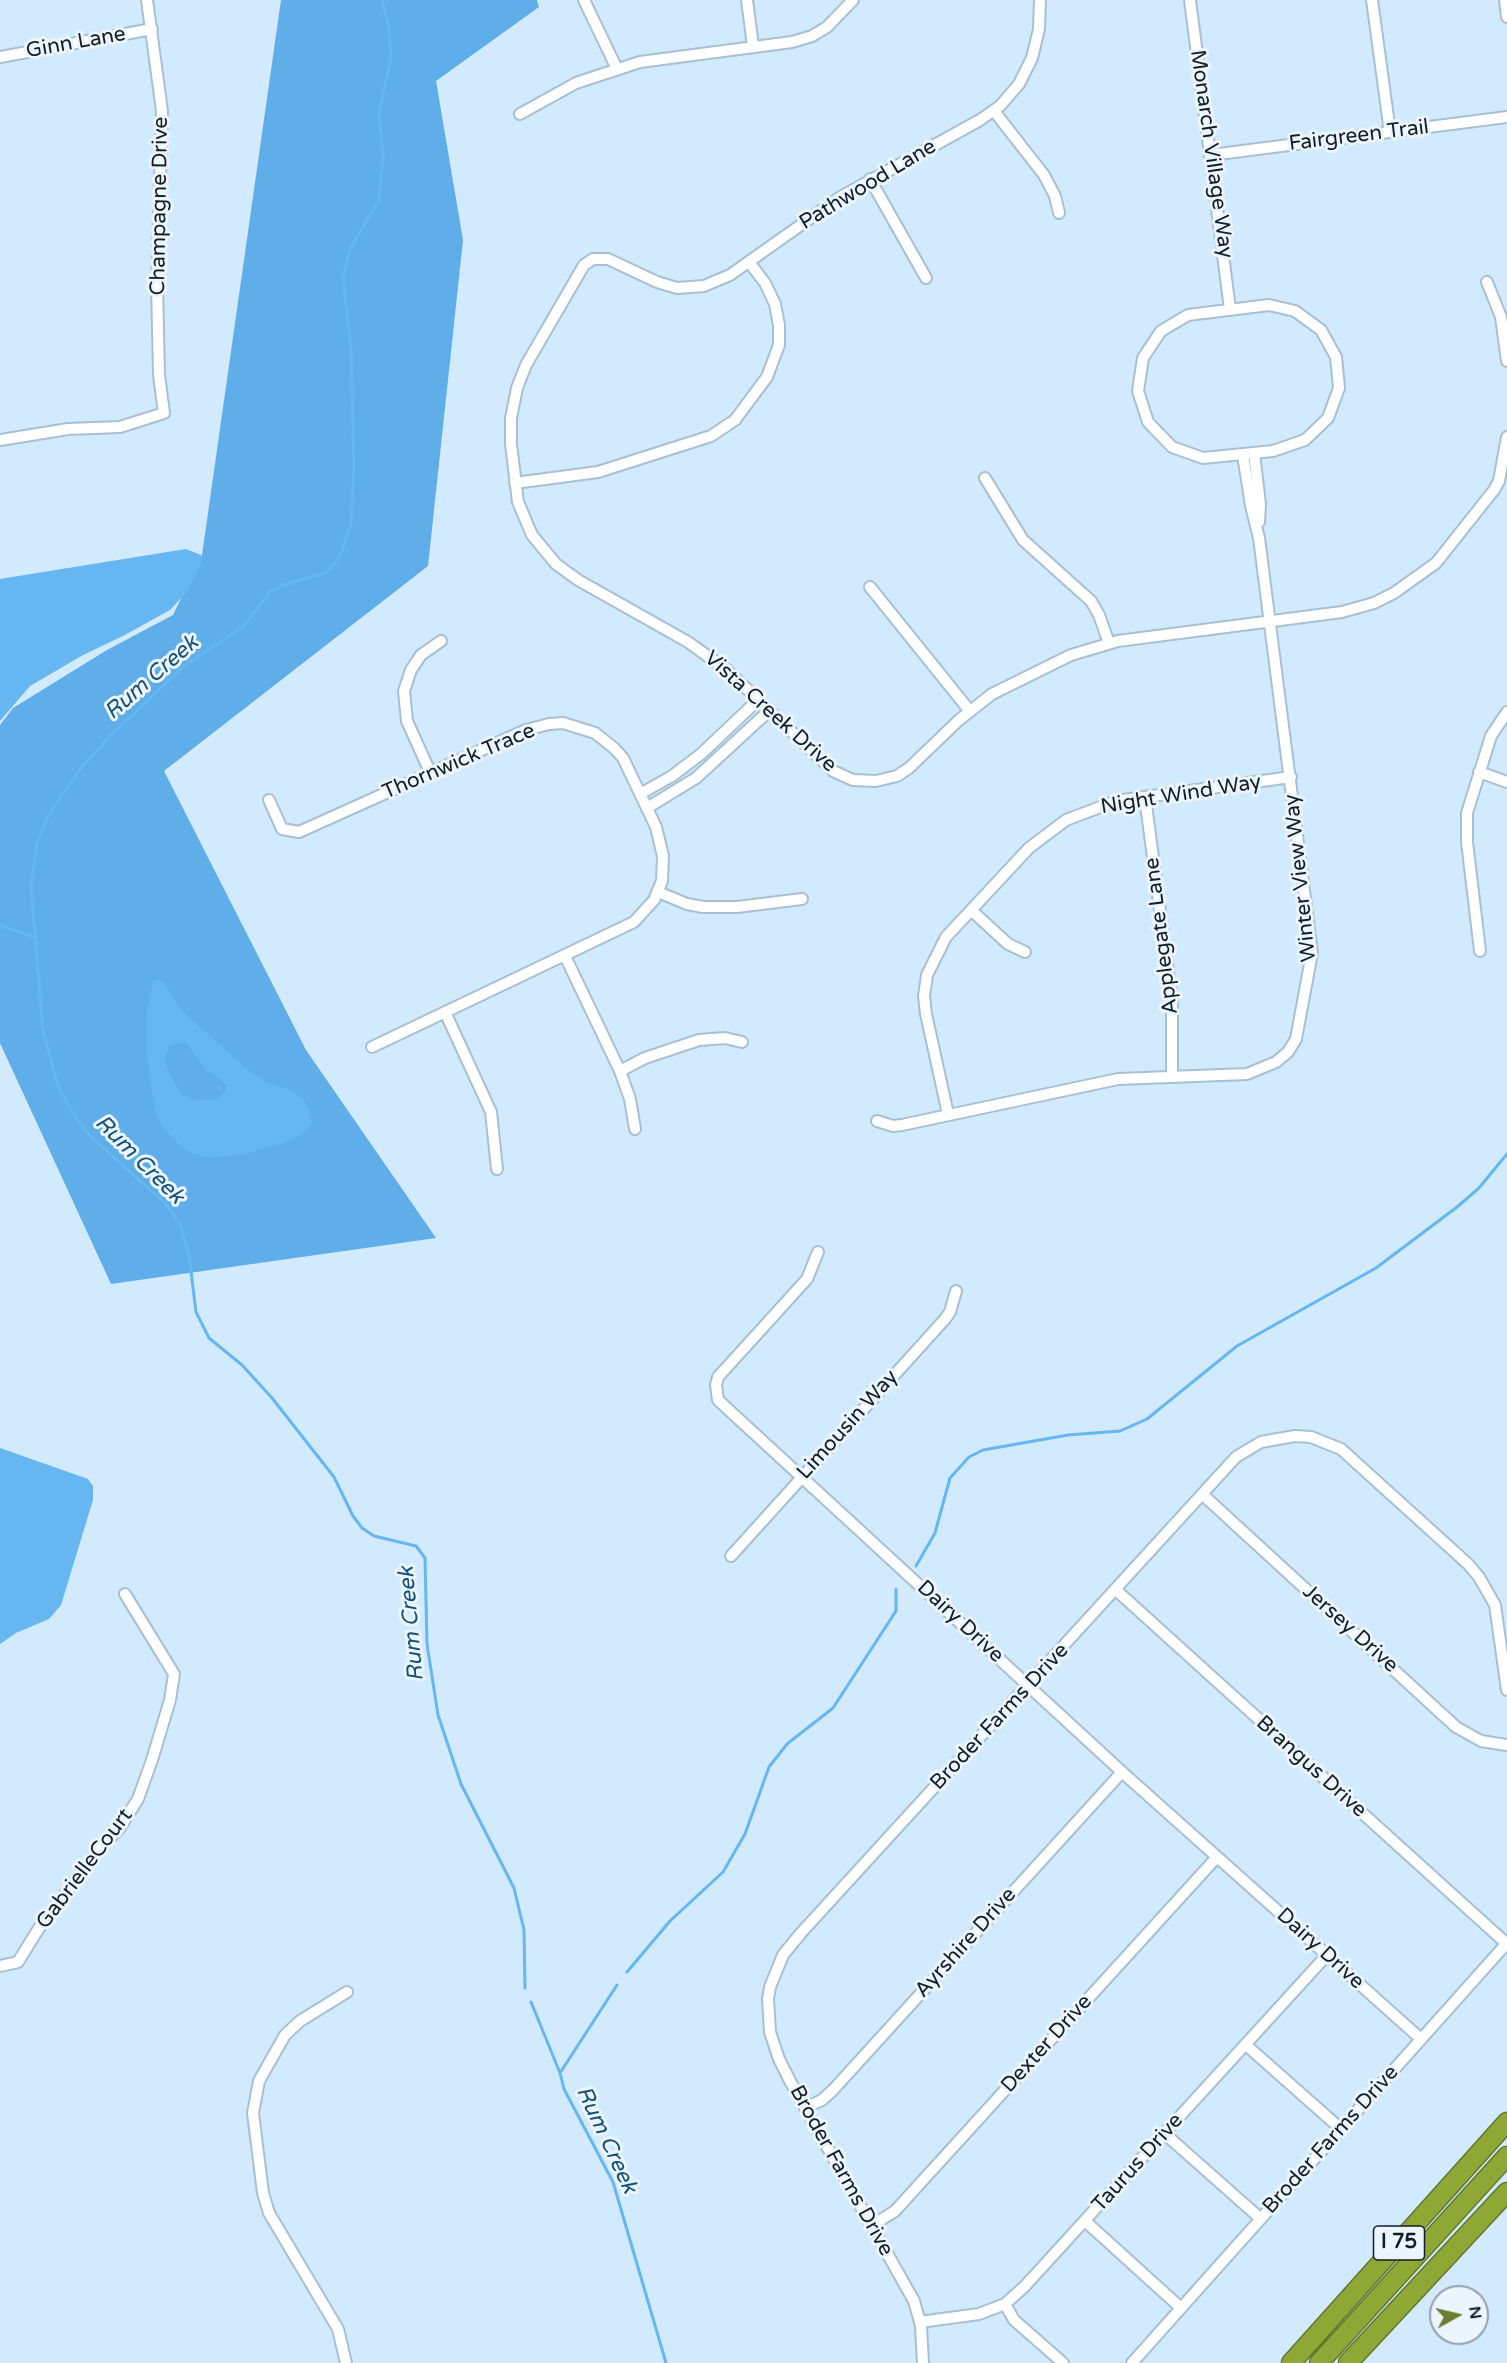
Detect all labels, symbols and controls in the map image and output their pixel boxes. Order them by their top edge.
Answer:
street label: Ginn Lane [24,22,128,64]
street label: Monarch Village Way [1184,48,1238,260]
street label: Fairgreen Trail [1288,115,1430,157]
street label: Champagne Drive [146,116,174,296]
street label: Pathwood Lane [795,134,941,236]
water label: Rum Creek [100,630,204,726]
street label: Vista Creek Drive [699,646,841,778]
street label: Thornwick Trace [379,719,539,805]
street label: Night Wind Way [1099,770,1263,820]
street label: Winter View Way [1280,793,1322,963]
street label: Applegate Lane [1140,856,1184,1016]
water label: Rum Creek [89,1110,189,1210]
street label: Limousin Way [792,1365,904,1485]
water label: Rum Creek [394,1566,430,1682]
street label: Dairy Drive [912,1576,1008,1668]
street label: Jersey Drive [1297,1579,1403,1679]
street label: Broder Farms Drive [926,1639,1074,1795]
street label: Brangus Drive [1250,1711,1372,1823]
street label: GabrielleCourt [32,1804,138,1934]
street label: Ayrshire Drive [910,1883,1022,2003]
street label: Dairy Drive [1271,1903,1369,1995]
street label: Dexter Drive [996,1990,1098,2098]
street label: Broder Farms Drive [1258,2061,1404,2219]
street label: Broder Farms Drive [784,2081,898,2261]
water label: Rum Creek [570,2082,642,2198]
street label: Taurus Drive [1087,2109,1189,2217]
road number: I 75 [1374,2226,1424,2260]
north arrow [1429,2285,1489,2345]
text: N [1464,2305,1486,2321]

